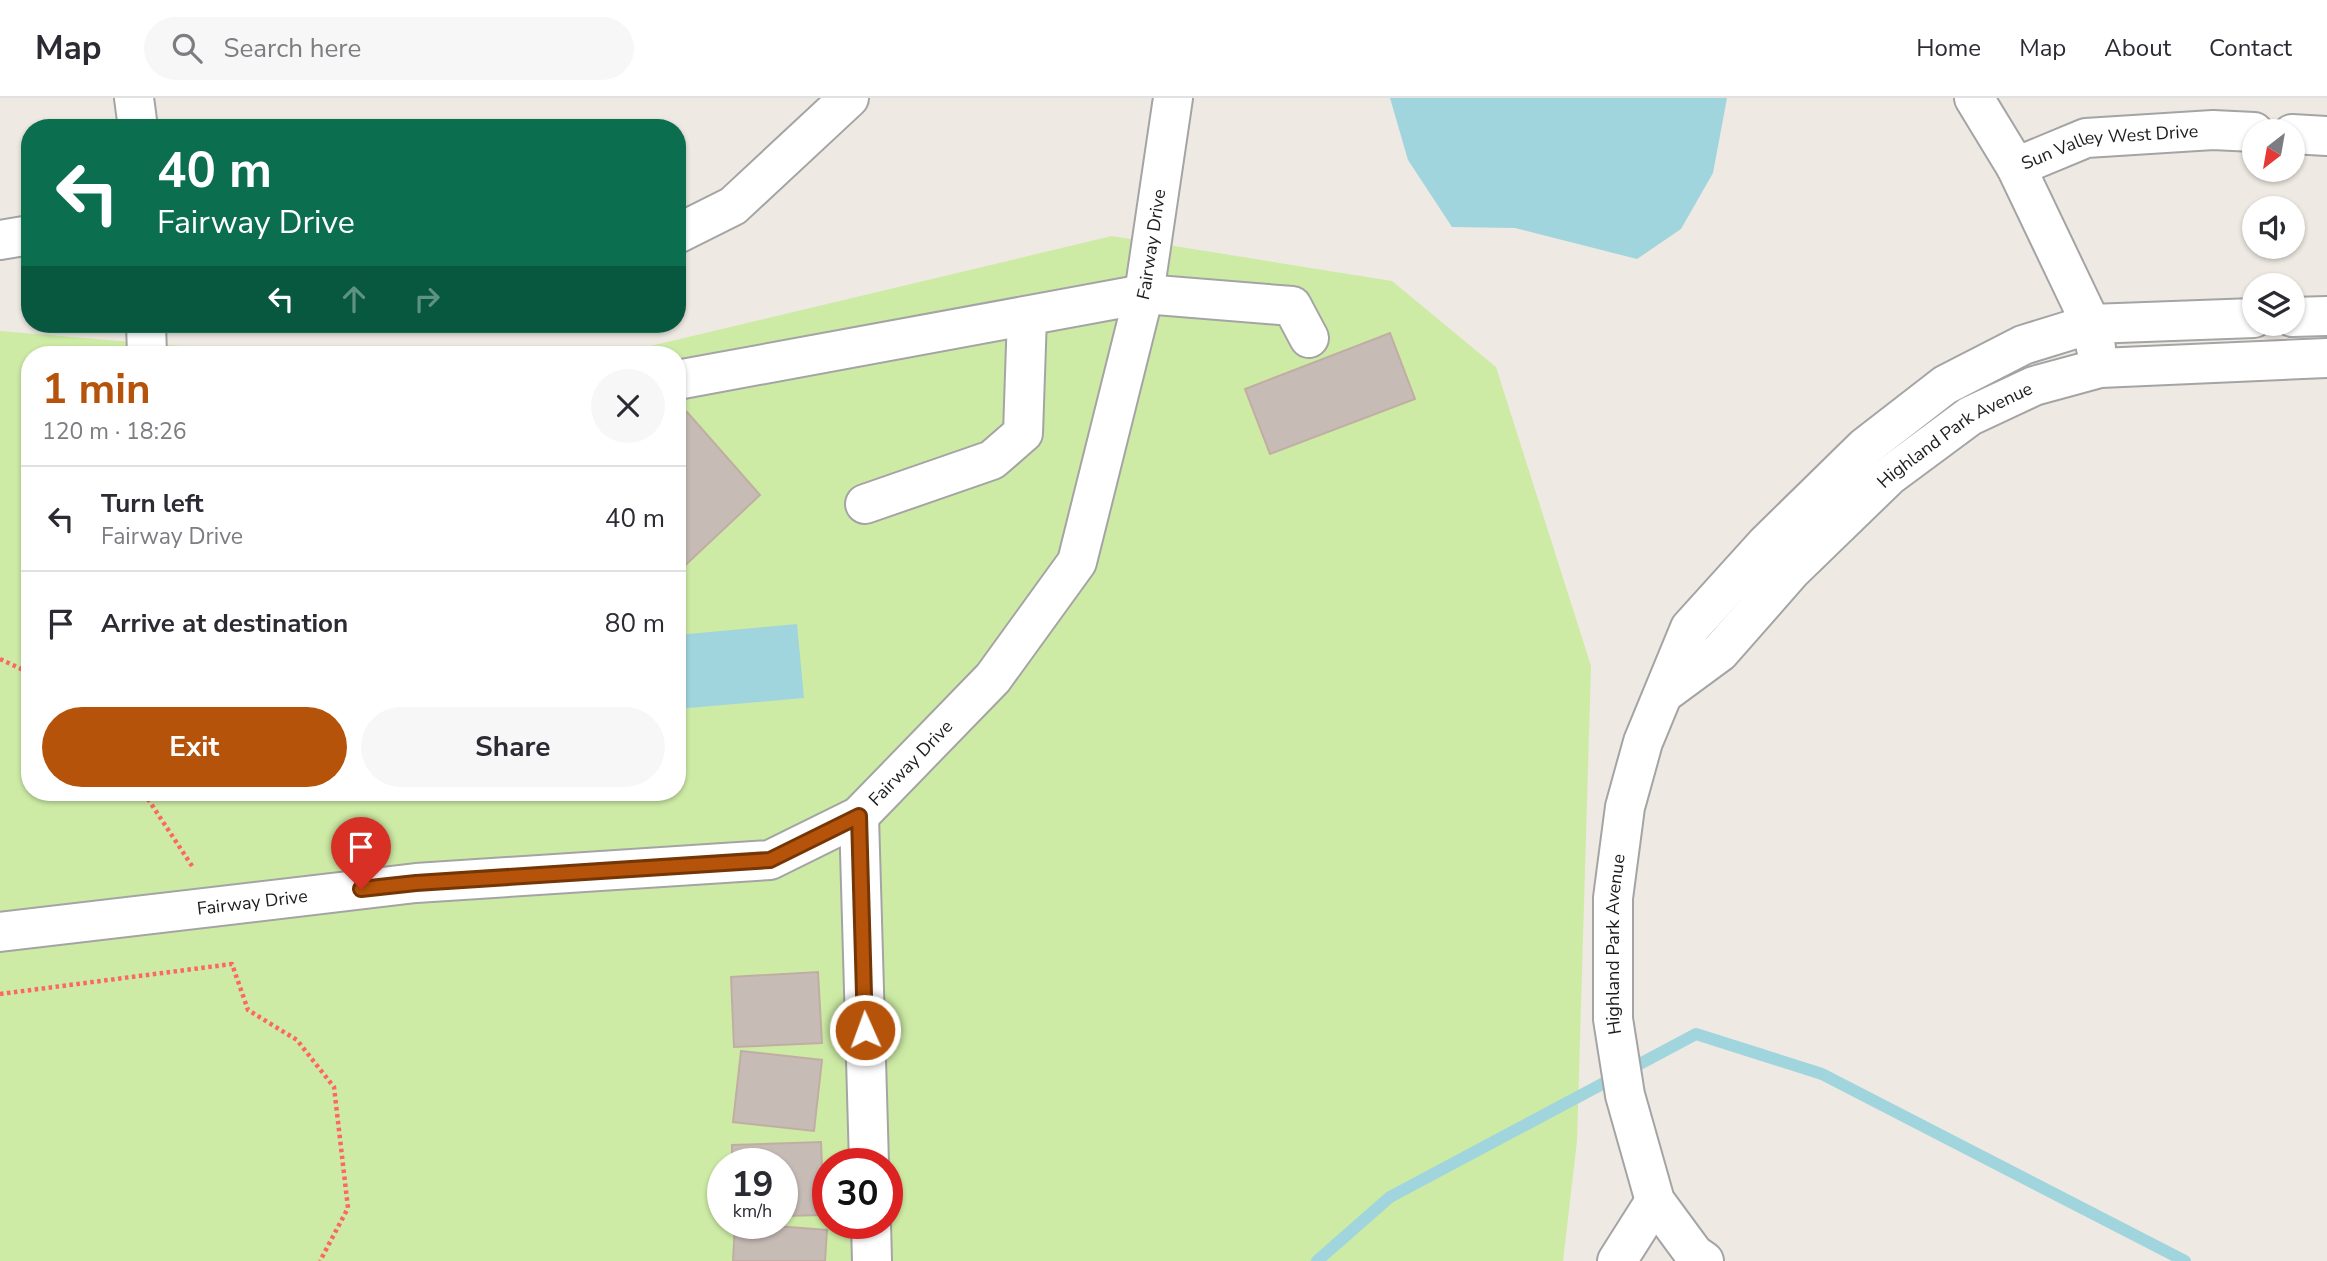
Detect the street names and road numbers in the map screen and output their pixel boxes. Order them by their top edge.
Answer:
street label: Sun Valley West Drive [2018,119,2199,176]
street label: Fairway Drive [1131,187,1171,302]
street label: Highland Park Avenue [1872,376,2036,493]
street label: Fairway Drive [863,715,958,811]
street label: Highland Park Avenue [1601,853,1631,1036]
street label: Fairway Drive [196,884,309,921]

